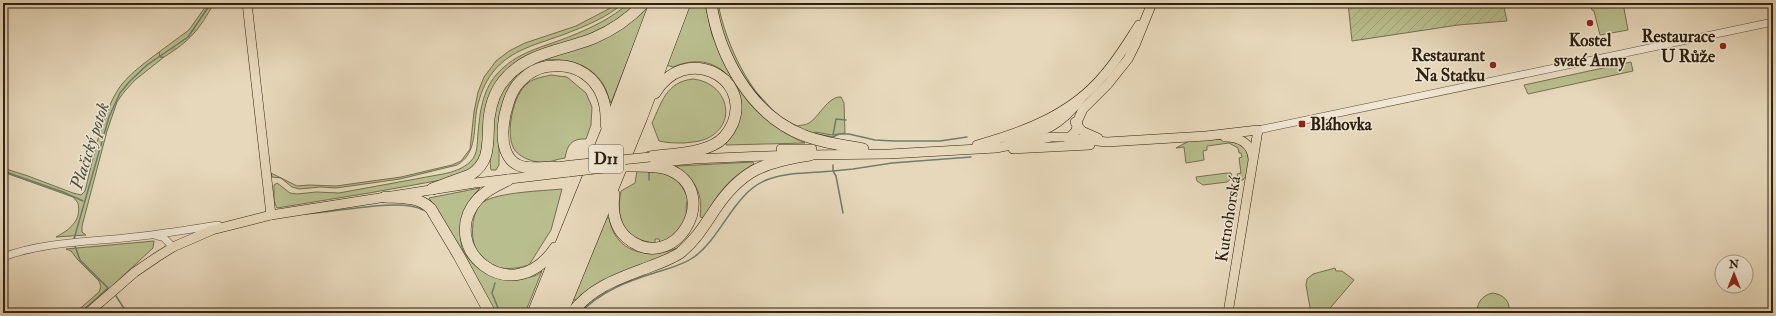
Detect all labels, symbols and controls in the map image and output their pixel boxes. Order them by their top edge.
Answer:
marker: Kostel svaté Anny [1585,18,1595,28]
place label: Restaurace U Růže [1641,26,1716,67]
place label: Kostel svaté Anny [1554,30,1626,72]
marker: Restaurace U Růže [1718,41,1728,51]
place label: Restaurant Na Statku [1411,45,1485,86]
marker: Restaurant Na Statku [1488,60,1498,70]
water label: Plačický potok [65,100,115,193]
place label: Bláhovka [1310,114,1373,135]
marker: Bláhovka [1297,119,1307,129]
road number: D11 [589,145,623,173]
street label: Kutnohorská [1211,173,1245,264]
north arrow [1714,254,1754,294]
text: N [1728,258,1740,271]

